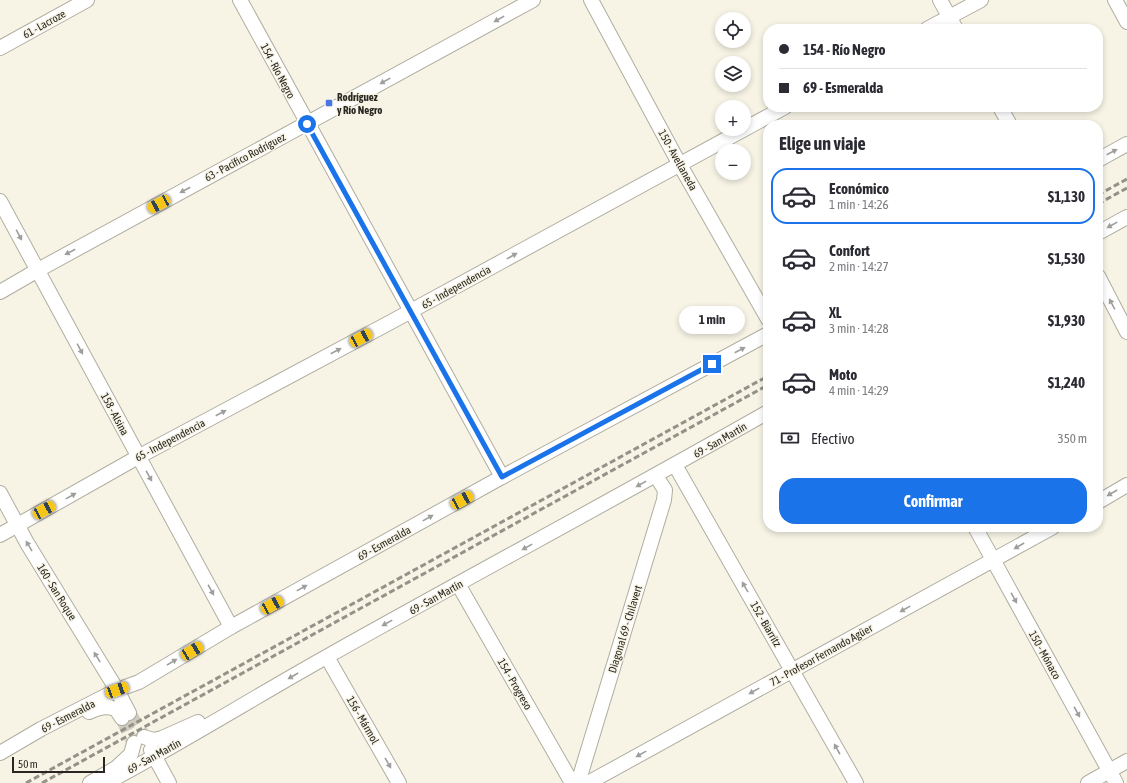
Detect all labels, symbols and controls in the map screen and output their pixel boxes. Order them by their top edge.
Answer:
street label: 61 - Lacroze [21,7,67,41]
map controls [715,12,751,180]
button: locate [715,12,751,48]
one-way arrow [493,15,505,22]
street label: 154 - Río Negro [258,41,298,101]
text: 154 - Río Negro [803,41,886,58]
button: layers [715,56,751,92]
one-way arrow [379,78,391,85]
text: 69 - Esmeralda [803,79,883,96]
place label: Rodríguez y Río Negro [337,91,382,116]
marker: Rodríguez y Río Negro [324,98,334,108]
button: + [715,100,751,136]
route start [298,115,316,133]
street label: 150 - Avellaneda [656,128,700,192]
street label: 63 - Pacífico Rodríguez [202,131,288,183]
text: Elige un viaje [779,133,866,154]
button: − [715,144,751,180]
one-way arrow [1107,149,1118,155]
icon: car [781,178,817,214]
text: Económico [829,180,889,197]
one-way arrow [179,187,191,194]
text: $1,130 [1048,188,1085,205]
car [146,193,172,215]
text: 1 min · 14:26 [829,197,889,212]
one-way arrow [1107,222,1118,228]
one-way arrow [15,229,22,241]
icon: car [781,240,817,276]
text: Confort [829,242,870,259]
one-way arrow [65,249,76,256]
text: $1,530 [1048,250,1085,267]
one-way arrow [506,253,518,259]
text: 2 min · 14:27 [829,259,889,274]
street label: 65 - Independencia [419,263,493,311]
one-way arrow [1109,298,1116,310]
icon: car [781,302,817,338]
text: XL [829,304,842,321]
callout: 1 min [679,306,745,334]
text: 1 min [699,312,725,327]
text: $1,930 [1048,312,1085,329]
text: 3 min · 14:28 [829,321,889,336]
car [348,327,374,349]
one-way arrow [77,343,84,355]
one-way arrow [734,346,745,353]
one-way arrow [330,348,342,355]
route end [703,355,721,373]
icon: car [781,364,817,400]
text: Moto [829,366,857,383]
text: $1,240 [1048,374,1085,391]
text: 4 min · 14:29 [829,383,889,398]
street label: 158 - Alsina [99,391,131,437]
one-way arrow [216,410,227,416]
street label: 65 - Independencia [133,417,207,463]
street label: 69 - San Martín [691,420,749,460]
icon: cash [779,427,801,449]
text: Efectivo [811,430,855,447]
text: 350 m [1058,431,1087,446]
one-way arrow [145,470,152,482]
button: Confirmar [779,478,1087,524]
one-way arrow [635,481,647,487]
car [449,489,475,511]
one-way arrow [1107,490,1118,497]
one-way arrow [65,492,77,499]
car [31,499,57,521]
one-way arrow [422,515,434,522]
street label: 69 - Esmeralda [355,523,413,563]
one-way arrow [25,541,33,551]
one-way arrow [521,543,533,550]
one-way arrow [1013,543,1025,550]
street label: 160 - San Roque [35,562,79,622]
street label: 69 - San Martín [407,577,465,617]
one-way arrow [741,581,748,593]
one-way arrow [208,584,214,596]
one-way arrow [296,584,308,591]
street label: Diagonal 69 - Chilavert [606,584,644,674]
one-way arrow [1011,592,1018,604]
car [259,594,285,616]
street label: 152 - Biarritz [748,599,784,649]
one-way arrow [900,606,911,612]
one-way arrow [381,620,393,627]
street label: 71 - Profesor Fernando Agüer [768,621,875,688]
street label: 150 - Mónaco [1027,629,1063,681]
car [179,640,205,662]
one-way arrow [93,652,101,662]
street label: 154 - Progreso [496,656,534,712]
one-way arrow [166,659,178,666]
one-way arrow [287,673,299,680]
car [104,680,130,700]
one-way arrow [749,688,760,695]
street label: 156 - Mármol [345,694,381,746]
street label: 69 - Esmeralda [39,697,97,735]
one-way arrow [1073,706,1080,718]
street label: 69 - San Martín [125,736,183,776]
one-way arrow [833,743,840,755]
one-way arrow [635,751,646,757]
scale bar [12,755,105,774]
one-way arrow [385,757,392,769]
text: 50 m [18,758,38,770]

